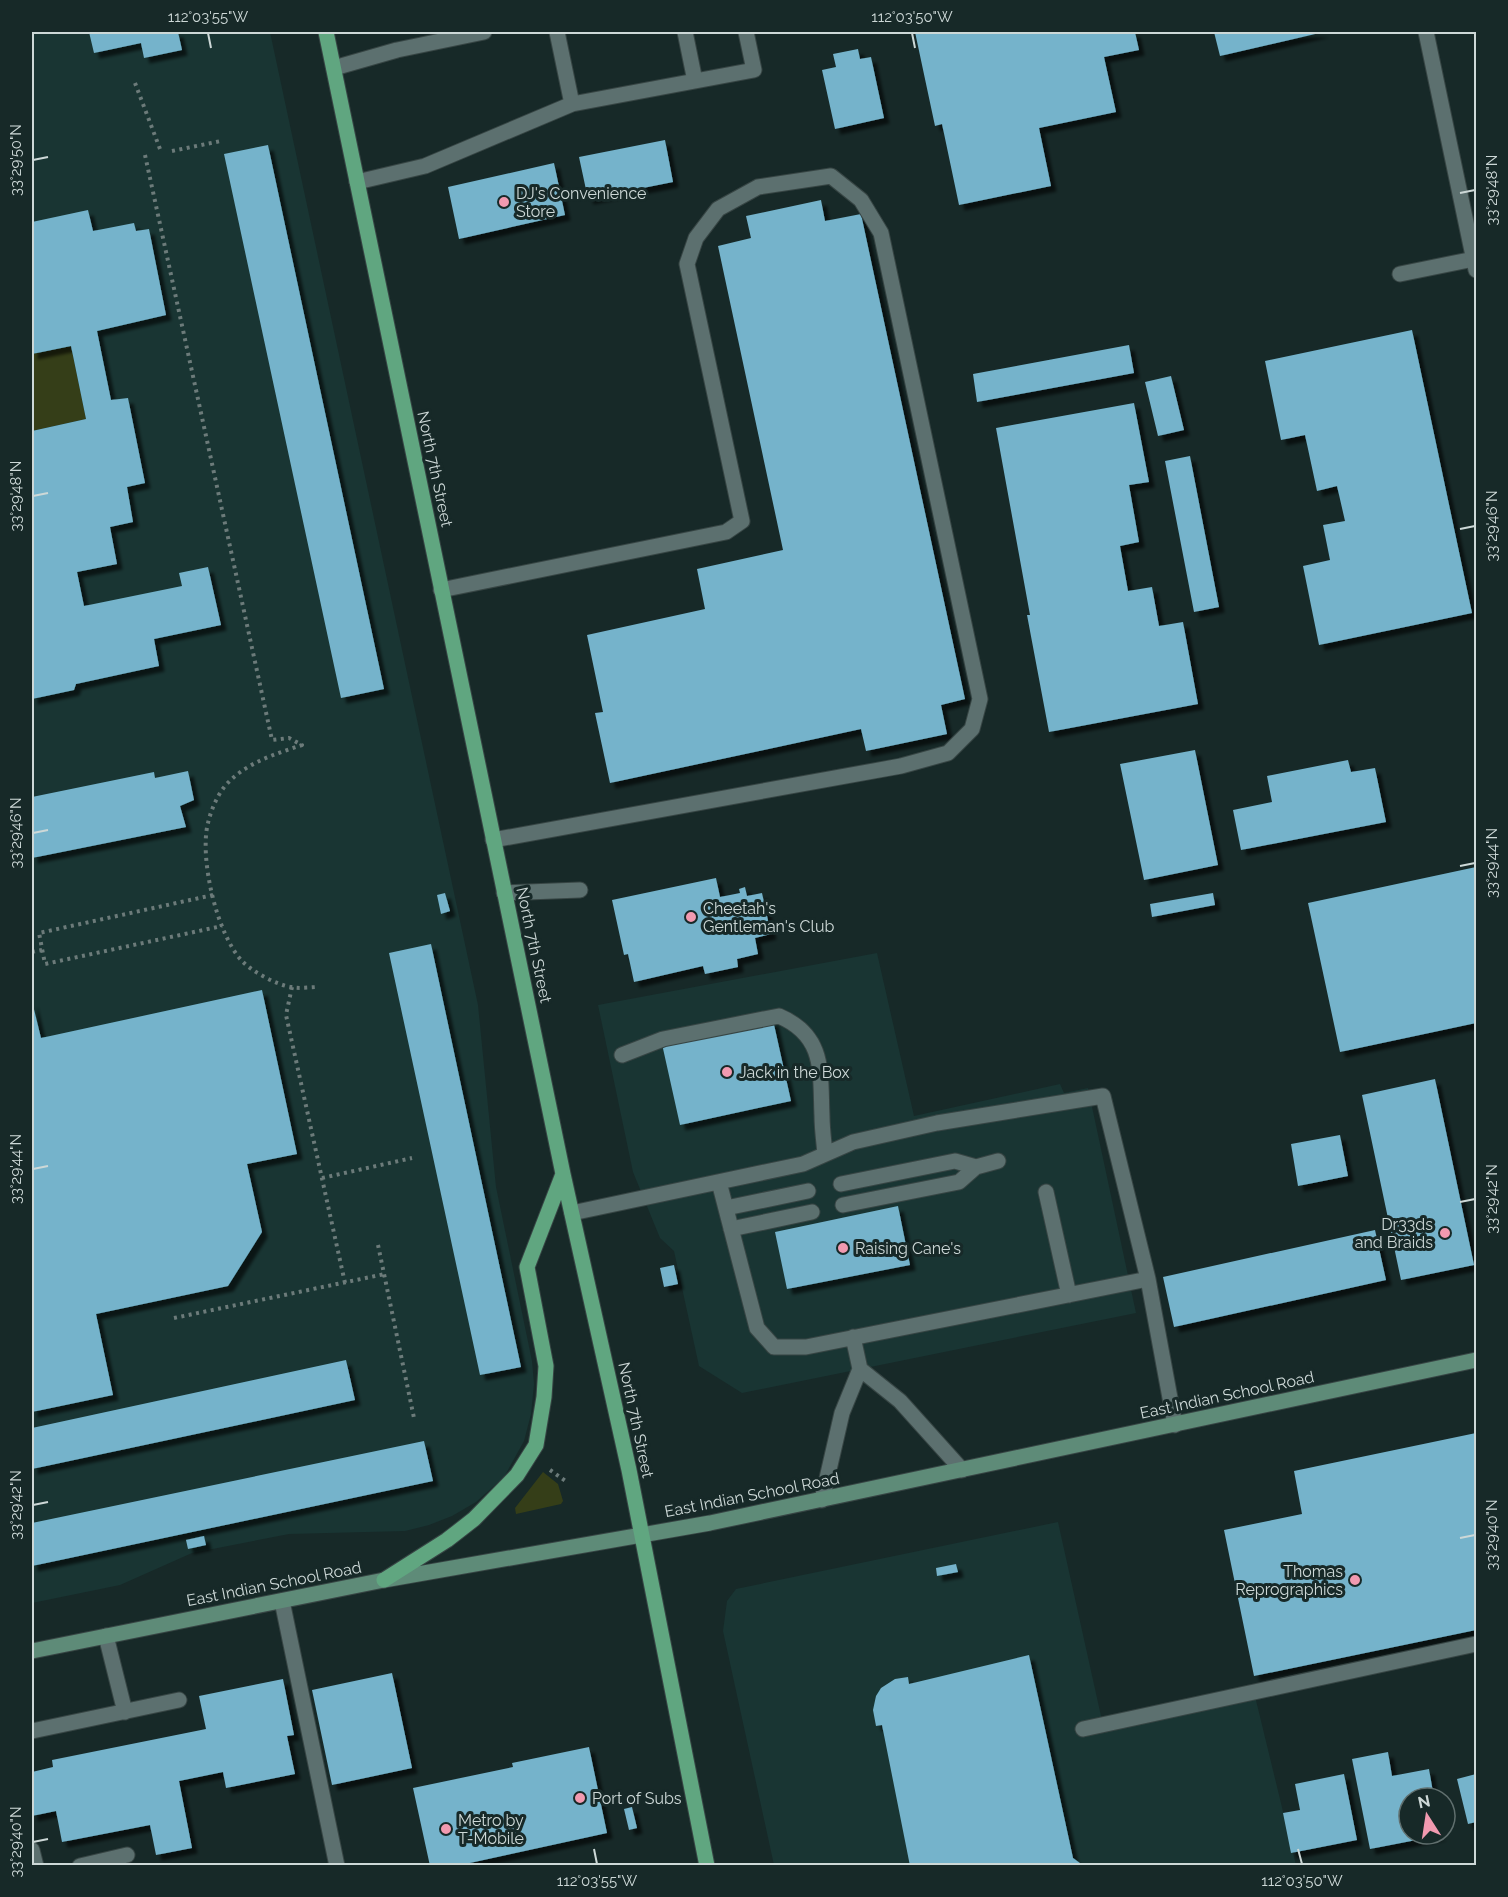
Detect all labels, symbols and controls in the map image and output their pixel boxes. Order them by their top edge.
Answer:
text: 112°03'55"W [168,8,248,26]
text: 112°03'50"W [871,8,953,26]
text: 33°29'50"N [7,124,25,196]
text: 33°29'48"N [1483,155,1501,225]
place label: DJ's Convenience Store [516,184,647,221]
marker: DJ's Convenience Store [497,195,511,209]
street label: North 7th Street [413,409,457,529]
text: 33°29'48"N [7,461,25,531]
text: 33°29'46"N [1483,491,1501,561]
text: 33°29'46"N [7,798,25,868]
text: 33°29'44"N [1483,828,1501,898]
street label: North 7th Street [512,885,556,1005]
place label: Cheetah's Gentleman's Club [703,899,834,936]
marker: Cheetah's Gentleman's Club [684,910,698,924]
place label: Jack in the Box [739,1063,850,1082]
marker: Jack in the Box [720,1065,734,1079]
text: 33°29'44"N [7,1134,25,1204]
text: 33°29'42"N [1483,1164,1501,1234]
place label: Dr33ds and Braids [1355,1215,1433,1252]
marker: Dr33ds and Braids [1438,1226,1452,1240]
place label: Raising Cane's [855,1239,961,1258]
marker: Raising Cane's [836,1241,850,1255]
street label: North 7th Street [614,1360,658,1480]
street label: East Indian School Road [1138,1367,1316,1423]
street label: East Indian School Road [663,1469,841,1521]
text: 33°29'42"N [7,1470,25,1540]
text: 33°29'40"N [1483,1499,1501,1571]
street label: East Indian School Road [185,1558,363,1610]
place label: Thomas Reprographics [1235,1562,1343,1599]
marker: Thomas Reprographics [1348,1573,1362,1587]
north arrow [1397,1786,1457,1846]
place label: Port of Subs [592,1789,682,1808]
marker: Port of Subs [573,1791,587,1805]
text: N [1416,1791,1432,1812]
text: 33°29'40"N [7,1806,25,1878]
place label: Metro by T-Mobile [458,1811,524,1848]
marker: Metro by T-Mobile [439,1822,453,1836]
text: 112°03'55"W [557,1872,637,1890]
text: 112°03'50"W [1261,1872,1343,1890]

